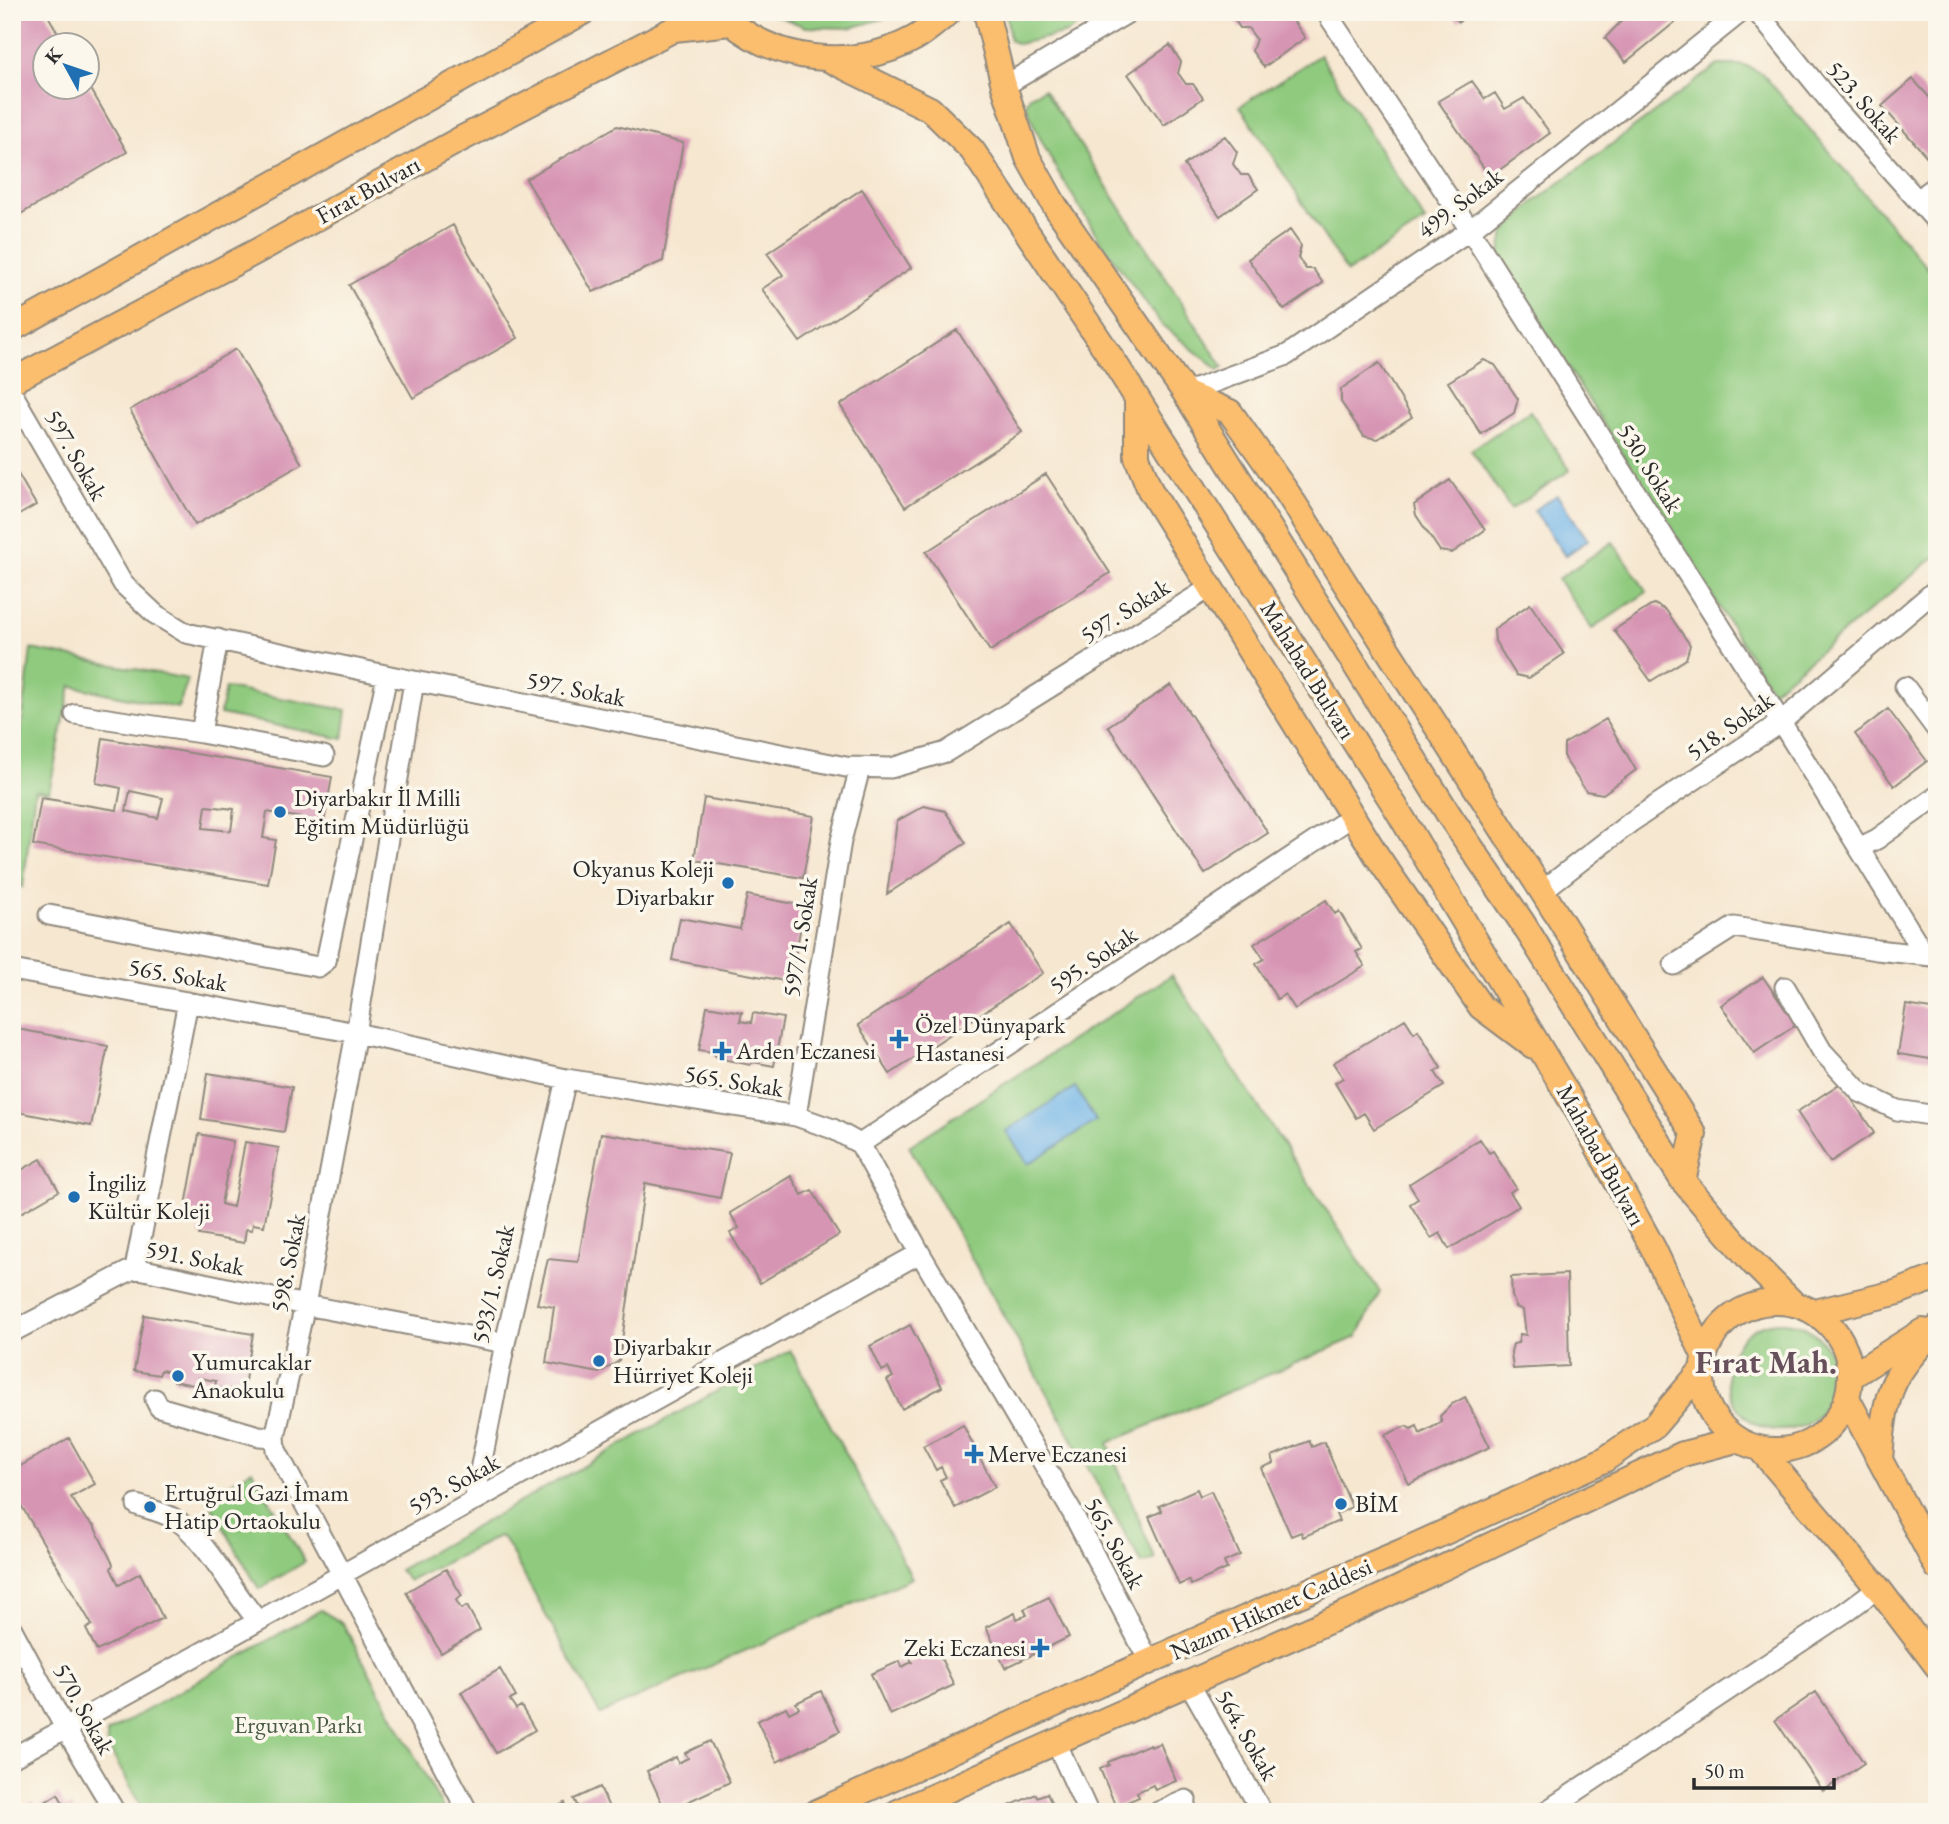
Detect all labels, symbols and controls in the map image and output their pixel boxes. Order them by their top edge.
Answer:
north arrow [32,32,102,102]
text: K [39,41,68,69]
street label: 523. Sokak [1820,54,1909,150]
street label: Fırat Bulvarı [310,148,425,231]
street label: 499. Sokak [1411,160,1509,245]
street label: 597. Sokak [38,404,115,506]
street label: 530. Sokak [1611,417,1690,519]
street label: 597. Sokak [1074,571,1176,650]
street label: Mahabad Bulvarı [1254,595,1363,745]
street label: 597. Sokak [524,664,629,713]
street label: 518. Sokak [1680,684,1780,767]
place label: Diyarbakır İl Milli Eğitim Müdürlüğü [294,782,470,841]
marker: Diyarbakır İl Milli Eğitim Müdürlüğü [272,804,288,820]
place label: Okyanus Koleji Diyarbakır [573,853,714,912]
street label: 597/1. Sokak [775,874,824,999]
marker: Okyanus Koleji Diyarbakır [720,875,736,891]
street label: 595. Sokak [1043,918,1143,1000]
street label: 565. Sokak [126,951,231,999]
place label: Özel Dünyapark Hastanesi [915,1009,1066,1068]
marker: Özel Dünyapark Hastanesi [889,1029,909,1049]
place label: Arden Eczanesi [735,1035,876,1066]
marker: Arden Eczanesi [714,1043,730,1059]
street label: 565. Sokak [682,1057,786,1104]
street label: Mahabad Bulvarı [1550,1079,1653,1231]
place label: İngiliz Kültür Koleji [88,1167,210,1226]
marker: İngiliz Kültür Koleji [66,1189,82,1205]
street label: 598. Sokak [263,1210,312,1315]
street label: 593/1. Sokak [464,1221,521,1346]
street label: 591. Sokak [143,1233,248,1282]
place label: Diyarbakır Hürriyet Koleji [613,1331,753,1390]
district label: Fırat Mah. [1695,1341,1837,1383]
place label: Yumurcaklar Anaokulu [191,1346,311,1405]
marker: Diyarbakır Hürriyet Koleji [591,1353,607,1369]
marker: Yumurcaklar Anaokulu [170,1368,186,1384]
place label: Merve Eczanesi [988,1438,1127,1469]
street label: 593. Sokak [403,1445,505,1521]
marker: Merve Eczanesi [966,1446,982,1462]
place label: Ertuğrul Gazi İmam Hatip Ortaokulu [164,1477,349,1536]
place label: BİM [1355,1488,1399,1519]
street label: 565. Sokak [1078,1491,1153,1595]
marker: BİM [1333,1496,1349,1512]
marker: Ertuğrul Gazi İmam Hatip Ortaokulu [142,1499,158,1515]
street label: Nazım Hikmet Caddesi [1165,1550,1376,1667]
place label: Zeki Eczanesi [904,1632,1026,1663]
marker: Zeki Eczanesi [1032,1640,1048,1656]
street label: 570. Sokak [47,1658,123,1760]
street label: 564. Sokak [1209,1684,1286,1786]
park label: Erguvan Parkı [234,1709,362,1740]
scale bar [1694,1747,1834,1791]
text: 50 m [1704,1757,1745,1784]

